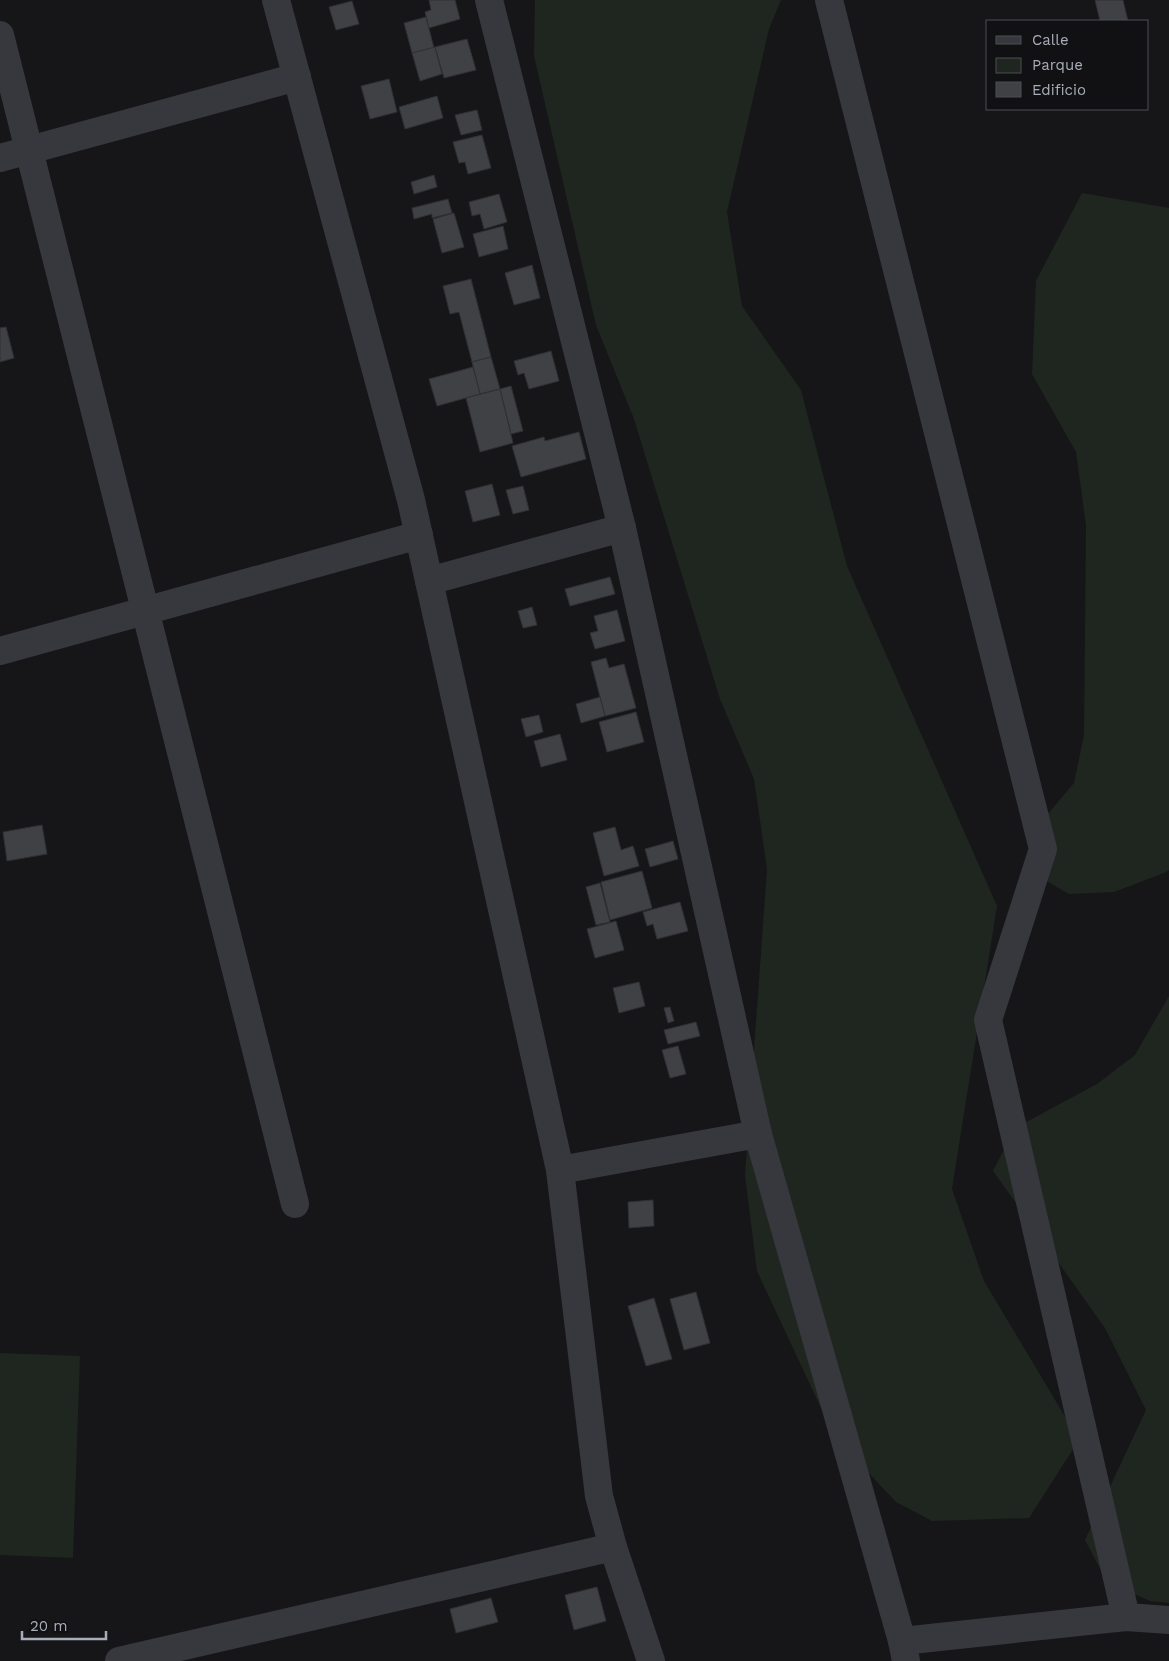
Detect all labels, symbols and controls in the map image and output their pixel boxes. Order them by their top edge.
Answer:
legend [986,20,1149,110]
text: Calle [1032,31,1069,49]
text: Parque [1032,56,1083,74]
text: Edificio [1032,81,1086,99]
scale bar [22,1608,106,1640]
text: 20 m [30,1617,68,1635]

